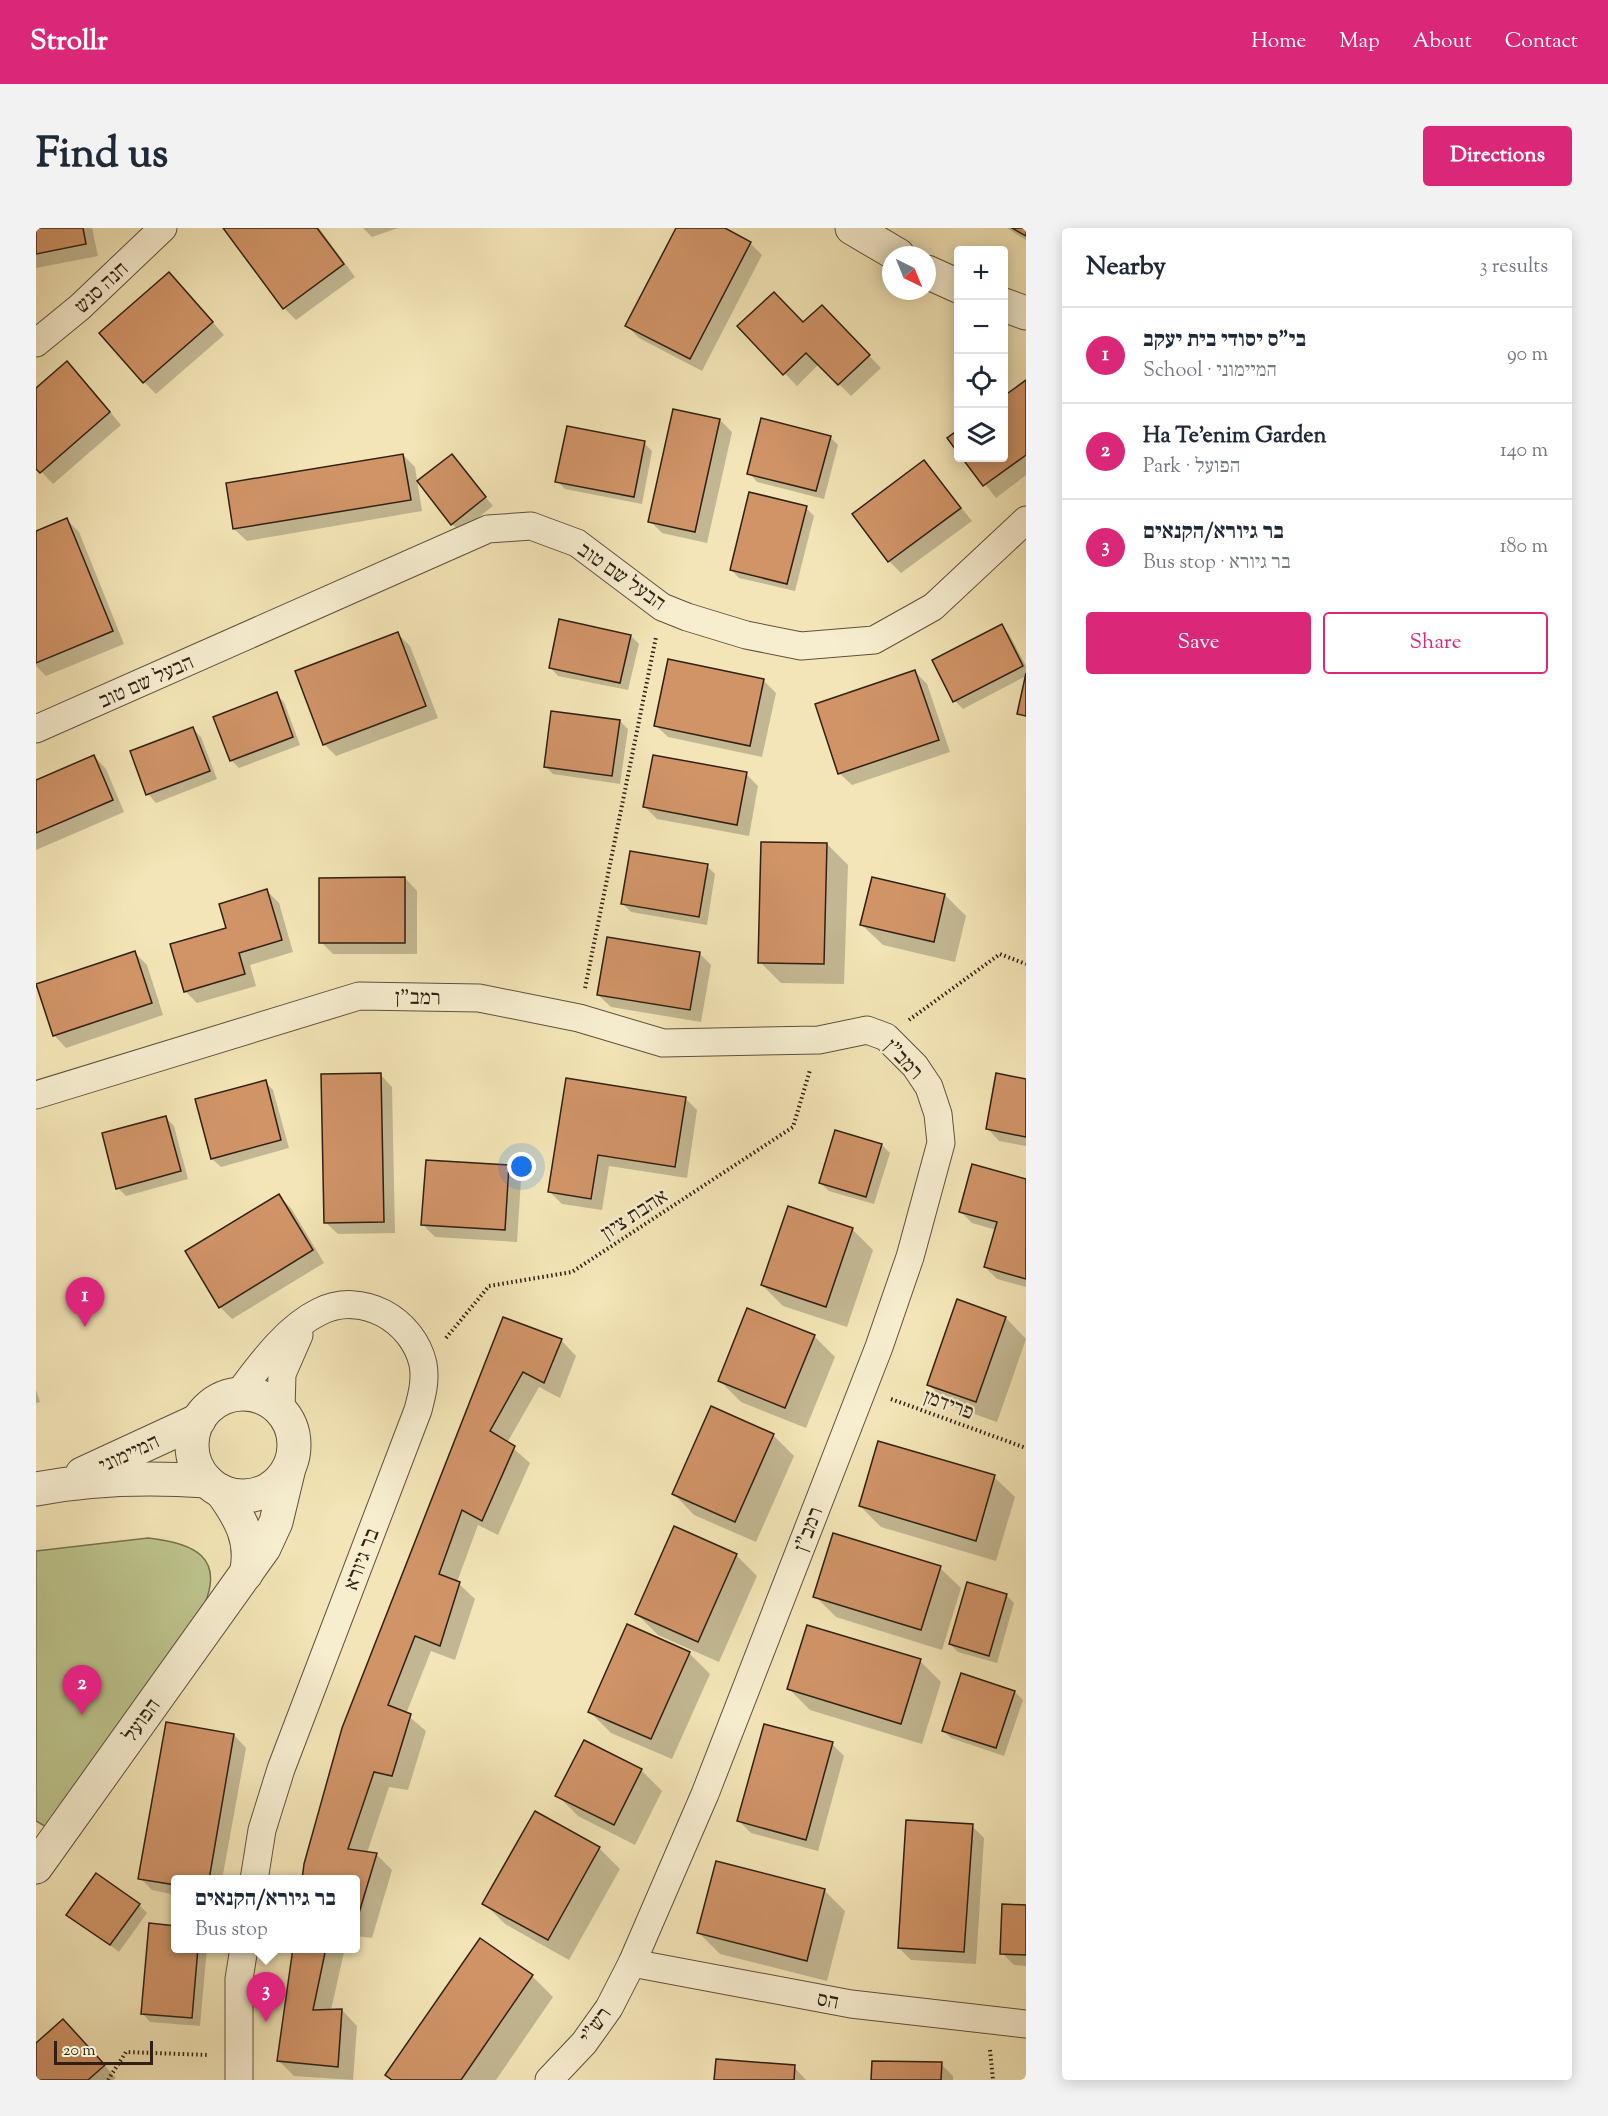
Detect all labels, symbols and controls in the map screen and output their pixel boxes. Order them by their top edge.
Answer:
text: Strollr [30,22,108,62]
text: Home [1251,27,1306,57]
text: Map [1339,27,1380,57]
text: About [1413,27,1472,57]
text: Contact [1505,27,1578,57]
text: Find us [36,126,168,186]
button: Directions [1423,126,1572,186]
north arrow [882,246,936,300]
map controls [954,246,1008,462]
button: + [954,246,1008,300]
text: Nearby [1086,249,1166,286]
text: 3 results [1479,253,1548,282]
street label: חנה סנש [69,255,136,321]
button: − [954,300,1008,354]
text: בי"ס יסודי בית יעקב [1143,325,1306,357]
text: 1 [1102,341,1109,370]
text: 90 m [1507,341,1548,370]
button: locate [954,354,1008,408]
text: School · המיימוני [1143,357,1277,386]
button: layers [954,408,1008,462]
text: Ha Te'enim Garden [1143,421,1326,453]
text: 2 [1101,437,1110,466]
text: 140 m [1500,437,1548,466]
text: Park · הפועל [1143,453,1240,482]
text: בר גיורא/הקנאים [1143,517,1284,549]
text: 3 [1101,533,1110,562]
text: 180 m [1500,533,1548,562]
street label: הבעל שם טוב [571,536,671,619]
text: Bus stop · בר גיורא [1143,549,1291,578]
button: Save [1086,612,1311,674]
button: Share [1323,612,1548,674]
street label: הבעל שם טוב [94,648,199,717]
street label: רמב"ן [395,984,441,1014]
street label: רמב"ן [876,1033,929,1087]
your location [507,1152,536,1181]
street label: אהבת ציון [596,1183,675,1249]
pin: 1 [65,1278,104,1327]
street label: פרידמן [919,1383,978,1429]
street label: המיימוני [95,1428,165,1482]
street label: רמב"ן [788,1503,832,1557]
street label: בר גיורא [337,1524,388,1595]
pin: 2 [62,1666,102,1715]
street label: הפועל [116,1693,169,1749]
popup [171,1875,360,1953]
text: בר גיורא/הקנאים [195,1884,336,1916]
text: Bus stop [195,1916,268,1945]
pin: 3 [246,1972,286,2022]
street label: הס [814,1985,841,2019]
street label: רש"י [573,2002,620,2050]
scale bar [54,2038,153,2066]
text: 20 m [63,2040,96,2063]

